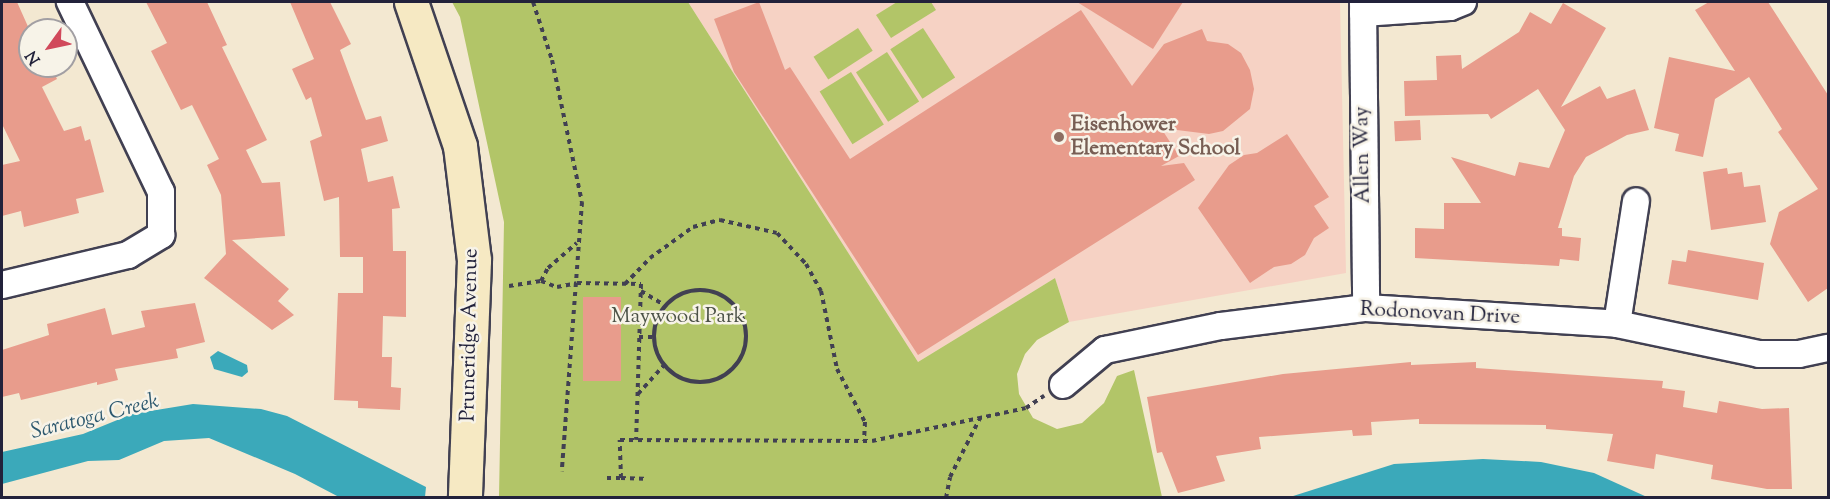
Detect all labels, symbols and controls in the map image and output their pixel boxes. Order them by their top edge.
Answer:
north arrow [18,18,78,78]
text: N [21,45,47,69]
street label: Allen Way [1350,106,1376,204]
place label: Eisenhower Elementary School [1071,112,1240,162]
marker: Eisenhower Elementary School [1052,130,1066,144]
street label: Pruneridge Avenue [456,248,484,422]
street label: Rodonovan Drive [1359,297,1521,331]
park label: Maywood Park [611,304,745,330]
water label: Saratoga Creek [28,389,162,447]

